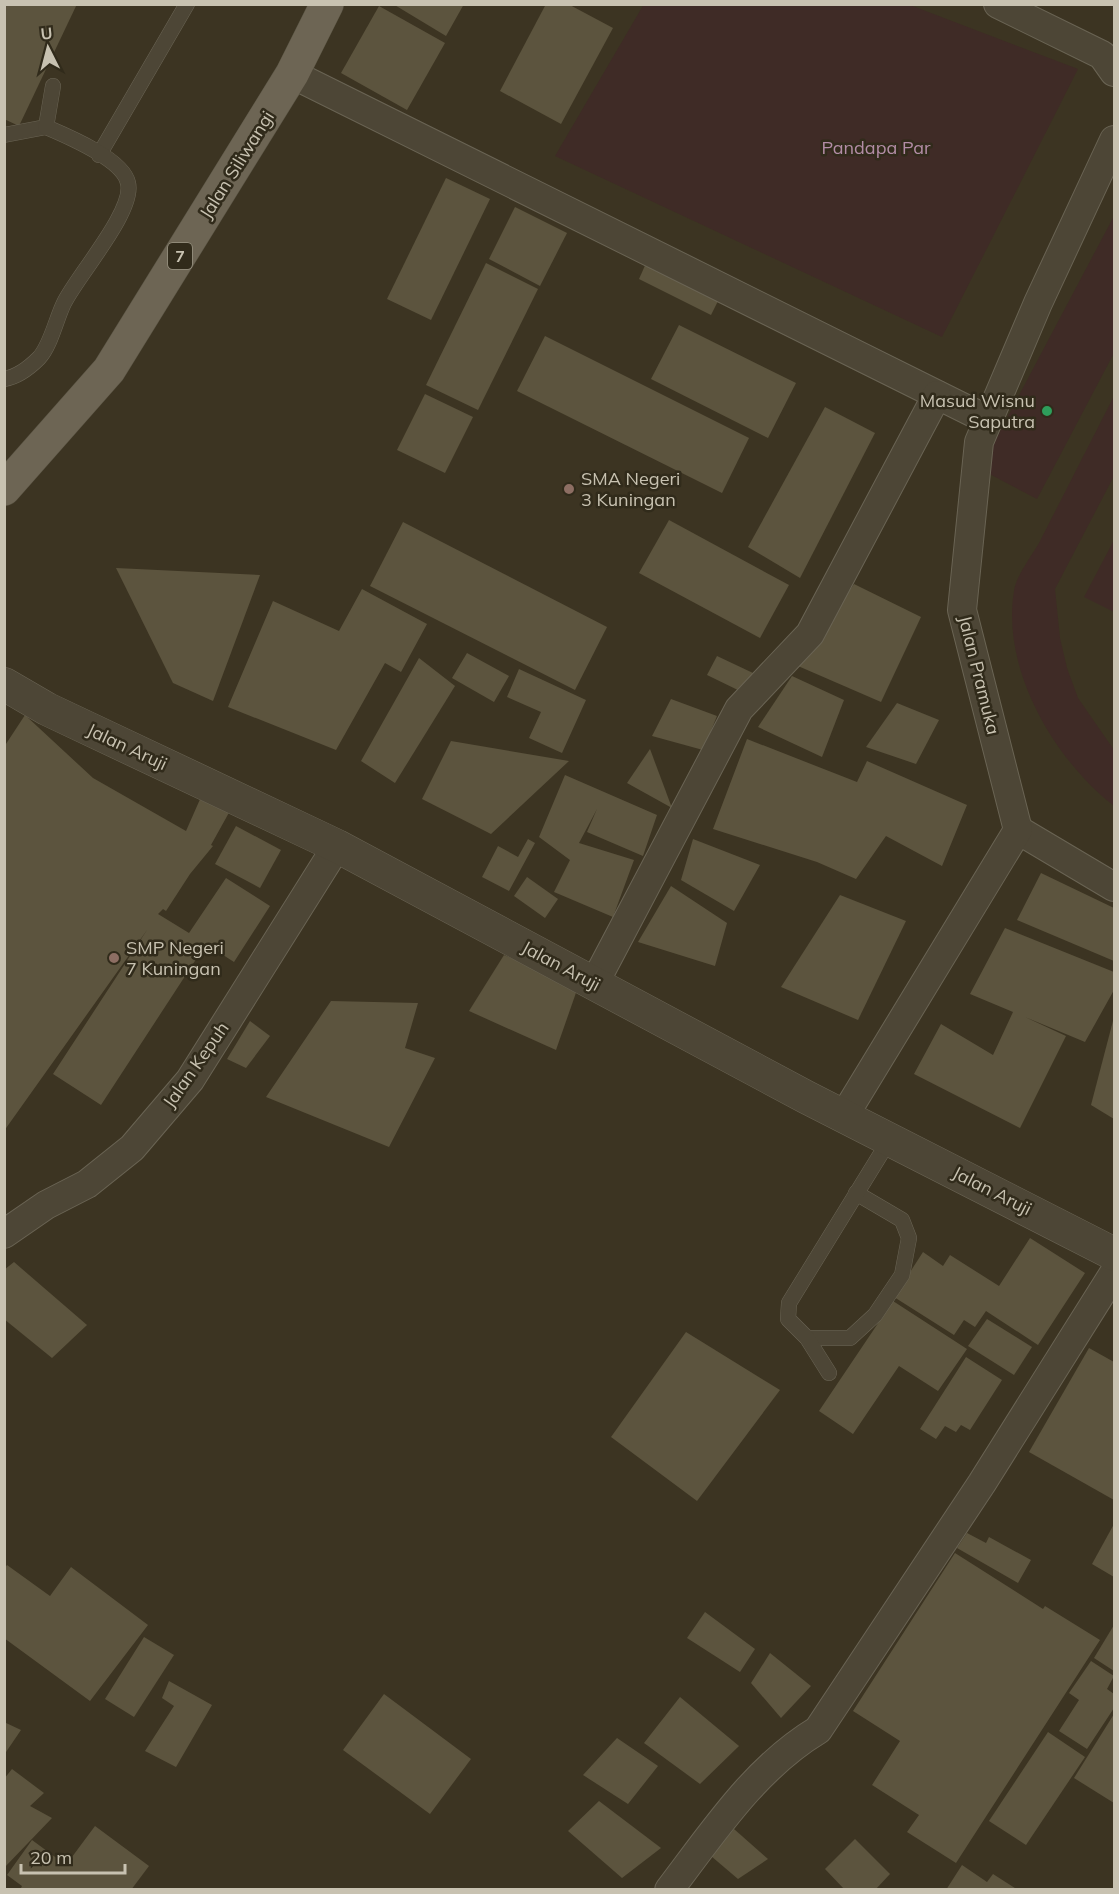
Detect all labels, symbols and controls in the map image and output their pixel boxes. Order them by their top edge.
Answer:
north arrow [18,18,78,78]
text: U [39,23,53,44]
street label: Jalan Siliwangi [194,106,279,223]
park label: Pandapa Par [821,136,931,159]
road number: 7 [168,243,192,269]
place label: Masud Wisnu Saputra [920,389,1035,433]
marker: Masud Wisnu Saputra [1040,404,1054,418]
place label: SMA Negeri 3 Kuningan [581,467,680,511]
marker: SMA Negeri 3 Kuningan [562,482,576,496]
street label: Jalan Pramuka [954,613,1005,737]
street label: Jalan Aruji [83,718,171,775]
street label: Jalan Aruji [518,935,605,996]
place label: SMP Negeri 7 Kuningan [126,936,224,980]
marker: SMP Negeri 7 Kuningan [107,951,121,965]
street label: Jalan Kepuh [158,1017,234,1112]
street label: Jalan Aruji [949,1161,1036,1220]
scale bar [21,1837,124,1875]
text: 20 m [30,1846,72,1869]

